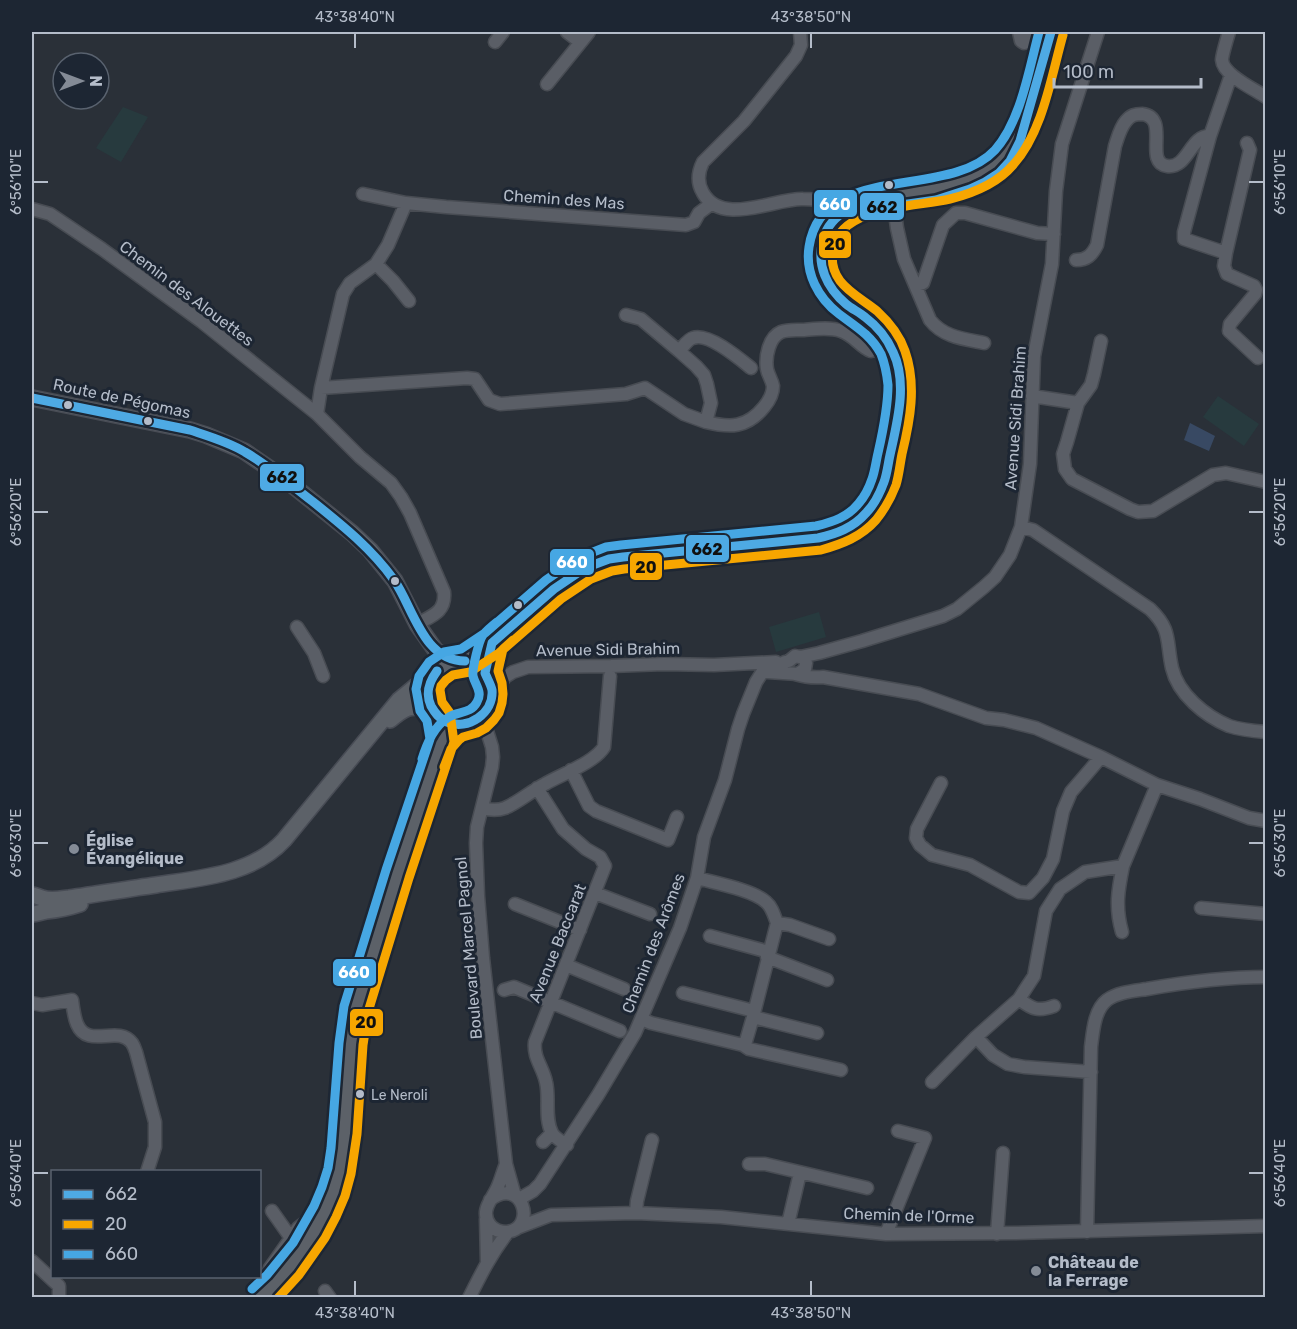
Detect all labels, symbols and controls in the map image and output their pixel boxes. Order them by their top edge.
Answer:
text: 43°38'40"N [315,8,395,26]
text: 43°38'50"N [771,8,851,26]
north arrow [51,51,111,111]
scale bar [1054,51,1201,89]
text: 100 m [1063,61,1114,83]
text: N [86,75,105,87]
text: 6°56'10"E [7,149,25,215]
text: 6°56'10"E [1271,149,1289,215]
unlabelled marker [883,179,895,191]
street label: Chemin des Mas [503,186,625,213]
line badge: 660 [813,189,858,218]
line badge: 662 [859,192,905,221]
text: 660 [819,195,851,214]
text: 662 [866,198,898,217]
line badge: 20 [818,230,852,259]
text: 20 [824,235,846,254]
street label: Chemin des Alouettes [116,237,258,350]
street label: Avenue Sidi Brahim [1001,345,1030,491]
street label: Route de Pégomas [52,375,192,422]
unlabelled marker [62,399,74,411]
unlabelled marker [142,415,154,427]
line badge: 662 [259,463,305,492]
text: 662 [266,468,298,487]
text: 6°56'20"E [7,478,25,546]
text: 6°56'20"E [1271,478,1289,546]
line badge: 662 [685,534,730,563]
text: 662 [691,540,723,559]
line badge: 660 [549,548,595,576]
line badge: 20 [629,552,663,581]
text: 660 [556,553,588,572]
text: 20 [635,558,657,577]
unlabelled marker [389,575,401,587]
unlabelled marker [512,599,524,611]
street label: Avenue Sidi Brahim [536,639,680,660]
text: 6°56'30"E [7,809,25,877]
text: 6°56'30"E [1271,809,1289,877]
place label: Église Évangélique [86,830,184,868]
marker: Église Évangélique [67,842,81,856]
street label: Boulevard Marcel Pagnol [451,856,486,1040]
street label: Chemin des Arômes [618,871,689,1016]
street label: Avenue Baccarat [525,881,590,1006]
line badge: 660 [332,958,377,987]
text: 660 [338,963,370,982]
line badge: 20 [349,1008,384,1037]
text: 20 [355,1013,377,1032]
place label: Le Neroli [371,1087,428,1104]
marker: Le Neroli [354,1088,366,1100]
text: 6°56'40"E [7,1139,25,1207]
text: 6°56'40"E [1271,1139,1289,1207]
legend [51,1170,261,1278]
text: 662 [105,1183,137,1205]
street label: Chemin de l'Orme [843,1204,975,1227]
text: 20 [105,1213,127,1235]
text: 660 [105,1243,138,1265]
place label: Château de la Ferrage [1048,1253,1139,1290]
marker: Château de la Ferrage [1029,1264,1043,1278]
text: 43°38'40"N [315,1304,395,1322]
text: 43°38'50"N [771,1304,851,1322]

